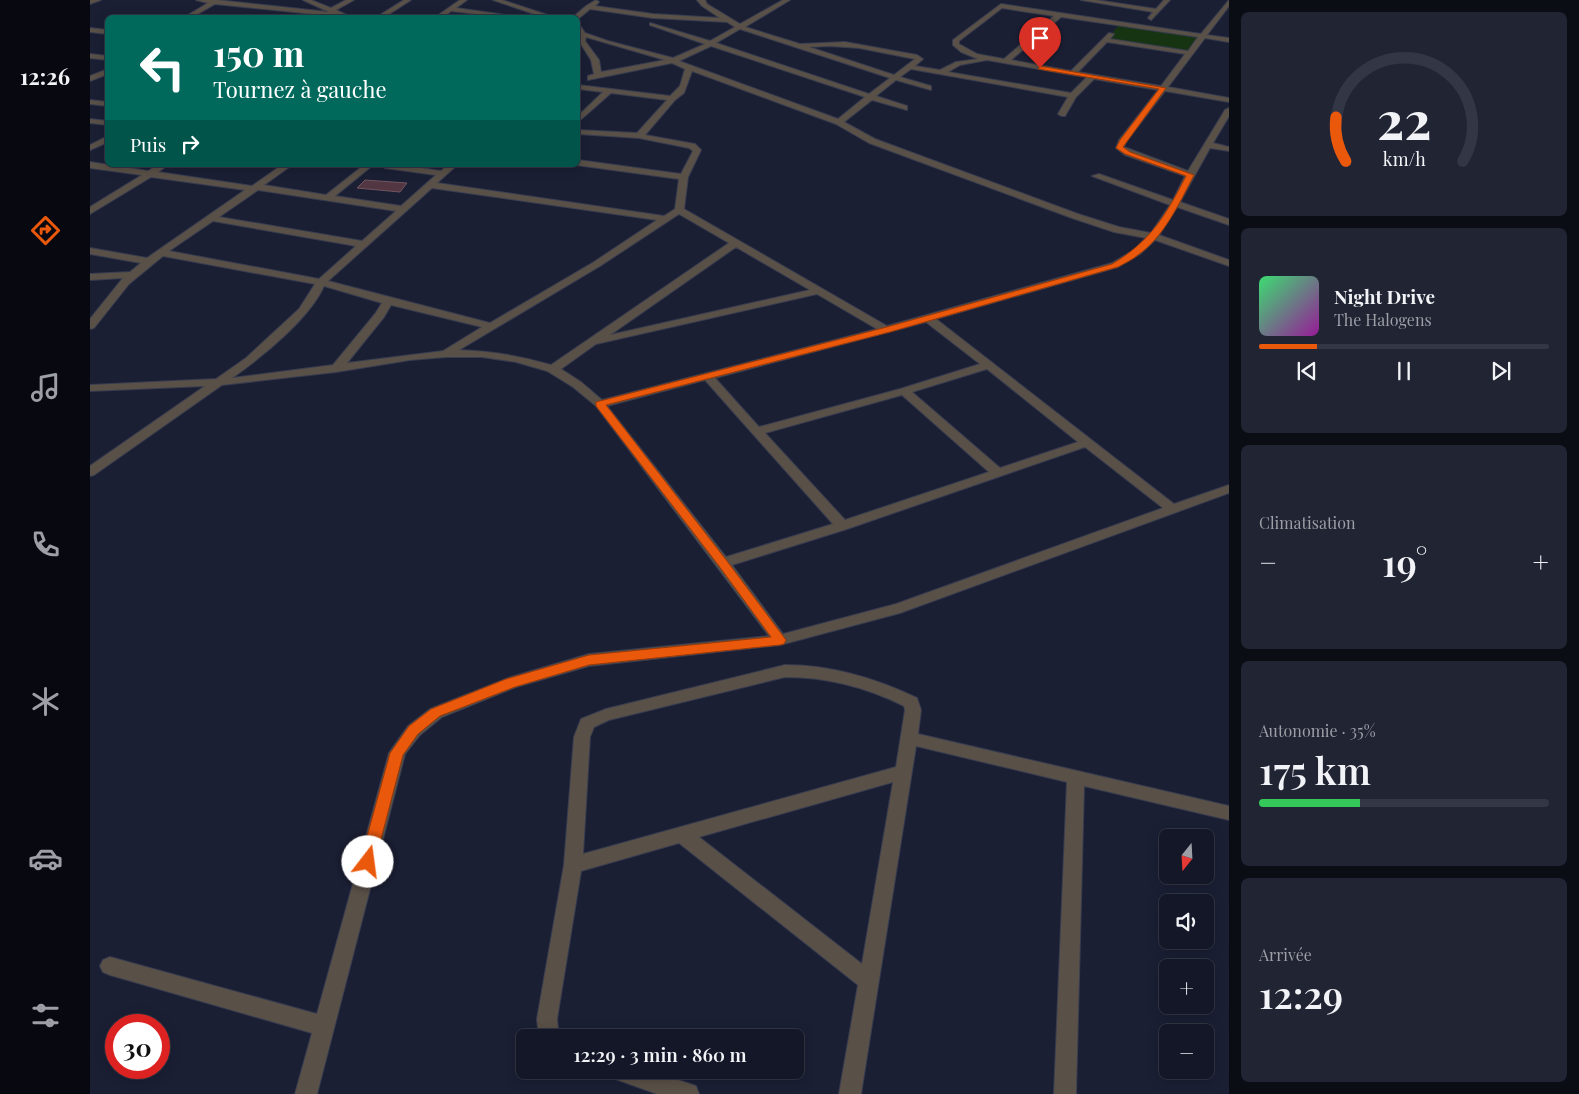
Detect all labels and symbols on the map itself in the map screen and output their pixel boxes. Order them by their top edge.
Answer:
pin [1019,17,1061,68]
north arrow [1159,829,1214,884]
position arrow [341,835,393,887]
speed limit sign: 30 [105,1014,170,1079]

